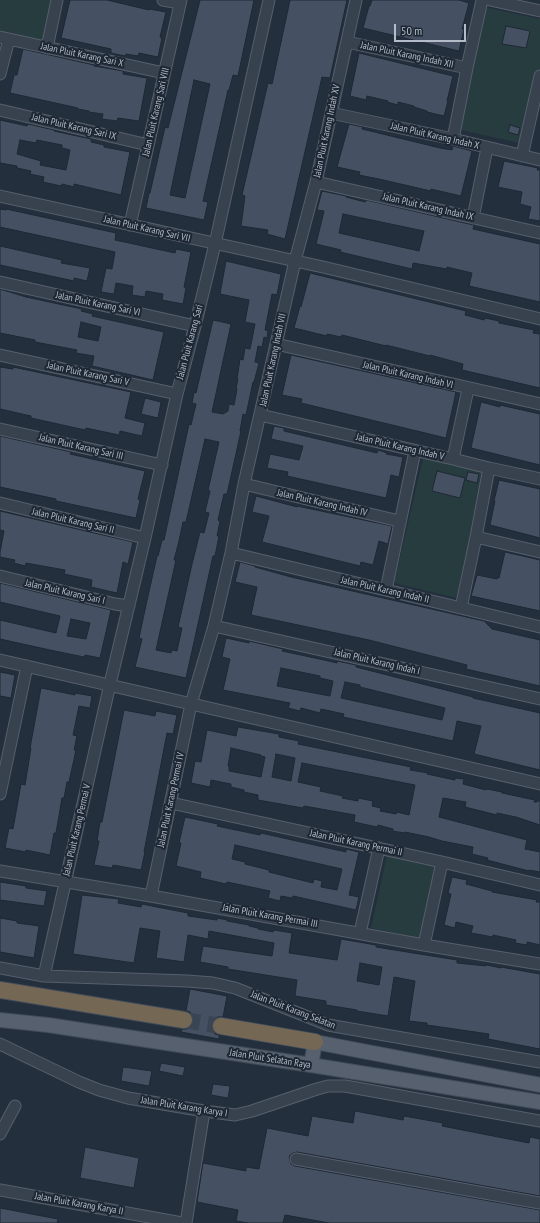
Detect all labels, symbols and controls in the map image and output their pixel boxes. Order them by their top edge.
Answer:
scale bar [396,16,468,42]
text: 50 m [401,23,422,38]
street label: Jalan Pluit Karang Indah XII [359,39,455,71]
street label: Jalan Pluit Karang Sari X [40,40,124,70]
street label: Jalan Pluit Karang Sari VIII [140,66,172,158]
street label: Jalan Pluit Karang Indah XV [311,83,343,179]
street label: Jalan Pluit Karang Sari IX [31,111,117,143]
street label: Jalan Pluit Karang Indah X [390,120,480,152]
street label: Jalan Pluit Karang Indah IX [382,191,474,223]
street label: Jalan Pluit Karang Sari VII [103,213,191,245]
street label: Jalan Pluit Karang Sari VI [55,289,141,319]
street label: Jalan Pluit Karang Sari [174,303,206,381]
street label: Jalan Pluit Karang Indah VII [257,312,289,408]
street label: Jalan Pluit Karang Sari V [46,359,130,389]
street label: Jalan Pluit Karang Indah VI [362,359,454,391]
street label: Jalan Pluit Karang Sari III [38,431,124,463]
street label: Jalan Pluit Karang Indah V [355,431,445,463]
street label: Jalan Pluit Karang Indah IV [276,487,368,519]
street label: Jalan Pluit Karang Sari II [31,506,115,536]
street label: Jalan Pluit Karang Indah II [340,574,430,606]
street label: Jalan Pluit Karang Sari I [24,577,106,607]
street label: Jalan Pluit Karang Indah I [333,646,421,678]
street label: Jalan Pluit Karang Permai IV [155,752,187,848]
street label: Jalan Pluit Karang Permai V [61,783,93,877]
street label: Jalan Pluit Karang Permai II [309,827,403,859]
street label: Jalan Pluit Karang Permai III [221,902,319,930]
street label: Jalan Pluit Karang Selatan [249,988,337,1032]
street label: Jalan Pluit Selatan Raya [229,1047,311,1071]
street label: Jalan Pluit Karang Karya I [140,1094,228,1120]
street label: Jalan Pluit Karang Karya II [34,1190,124,1218]

